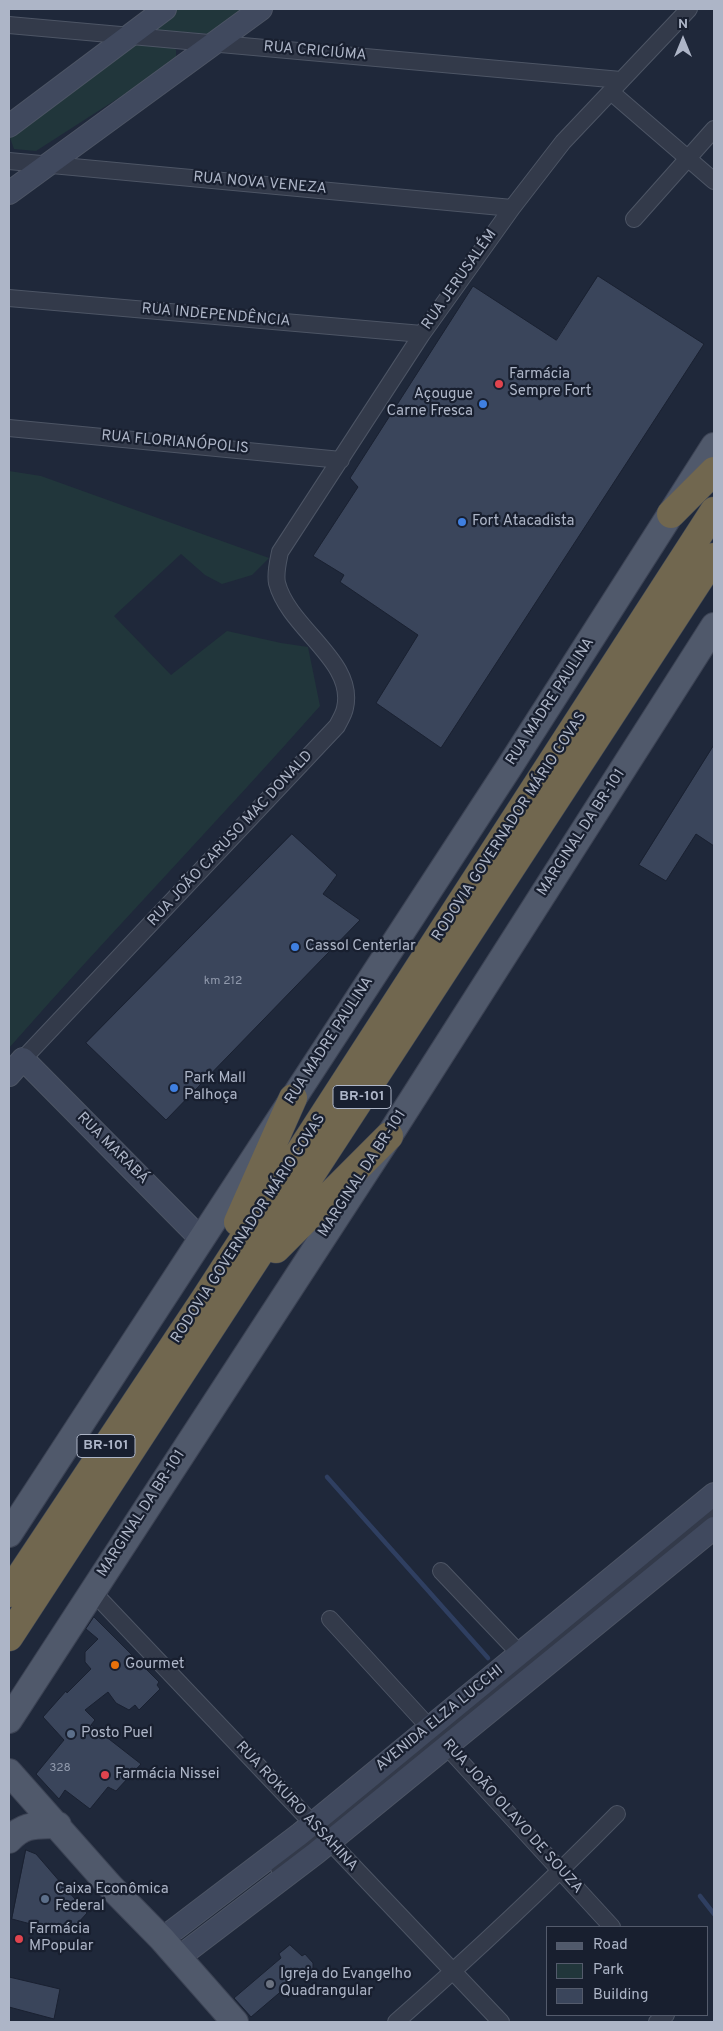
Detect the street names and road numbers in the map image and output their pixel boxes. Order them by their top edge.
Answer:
street label: RUA CRICIÚMA [263,39,367,65]
street label: RUA NOVA VENEZA [192,169,328,199]
street label: RUA JERUSALÉM [419,226,501,334]
street label: RUA INDEPENDÊNCIA [141,301,291,331]
street label: RUA FLORIANÓPOLIS [100,428,250,458]
street label: RUA MADRE PAULINA [503,635,599,769]
street label: RODOVIA GOVERNADOR MÁRIO COVAS [429,709,591,945]
street label: RUA JOÃO CARUSO MAC DONALD [145,747,317,931]
street label: MARGINAL DA BR-101 [534,766,630,900]
street label: RUA MADRE PAULINA [282,974,378,1108]
road number: BR-101 [333,1086,391,1108]
street label: MARGINAL DA BR-101 [315,1107,411,1241]
street label: RUA MARABÁ [72,1109,152,1189]
street label: RODOVIA GOVERNADOR MÁRIO COVAS [168,1111,330,1347]
road number: BR-101 [77,1434,135,1458]
street label: MARGINAL DA BR-101 [94,1447,190,1581]
street label: AVENIDA ELZA LUCCHI [373,1662,507,1776]
street label: RUA JOÃO OLAVO DE SOUZA [438,1736,586,1898]
street label: RUA ROKURO ASSAHINA [231,1738,361,1876]

